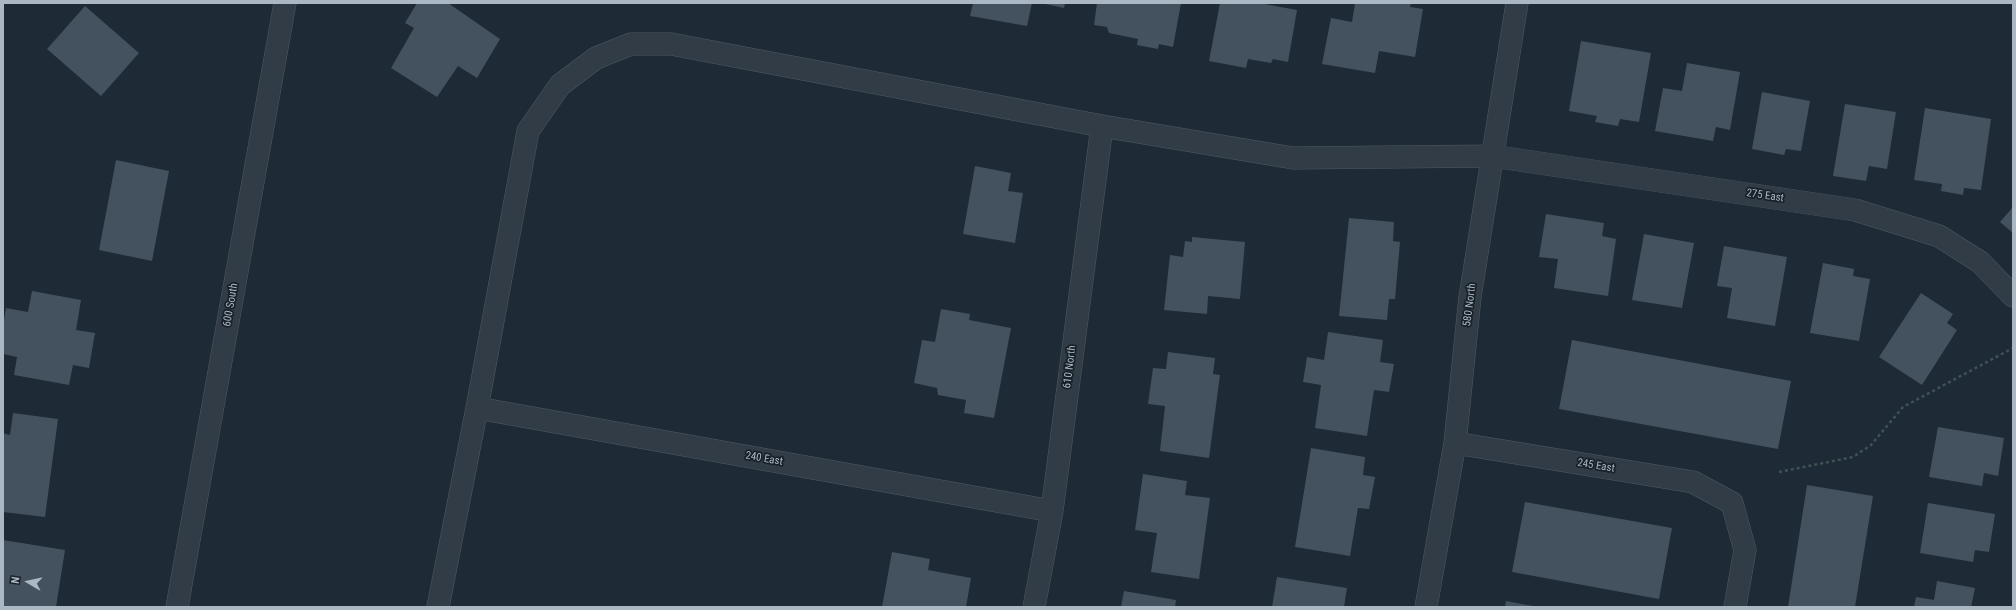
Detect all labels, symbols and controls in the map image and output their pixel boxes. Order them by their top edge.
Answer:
street label: 275 East [1745,187,1785,205]
street label: 600 South [221,282,241,328]
street label: 580 North [1461,283,1479,327]
street label: 610 North [1061,345,1079,389]
street label: 240 East [744,449,784,469]
street label: 245 East [1576,457,1616,475]
north arrow [8,562,48,602]
text: N [9,576,23,584]

